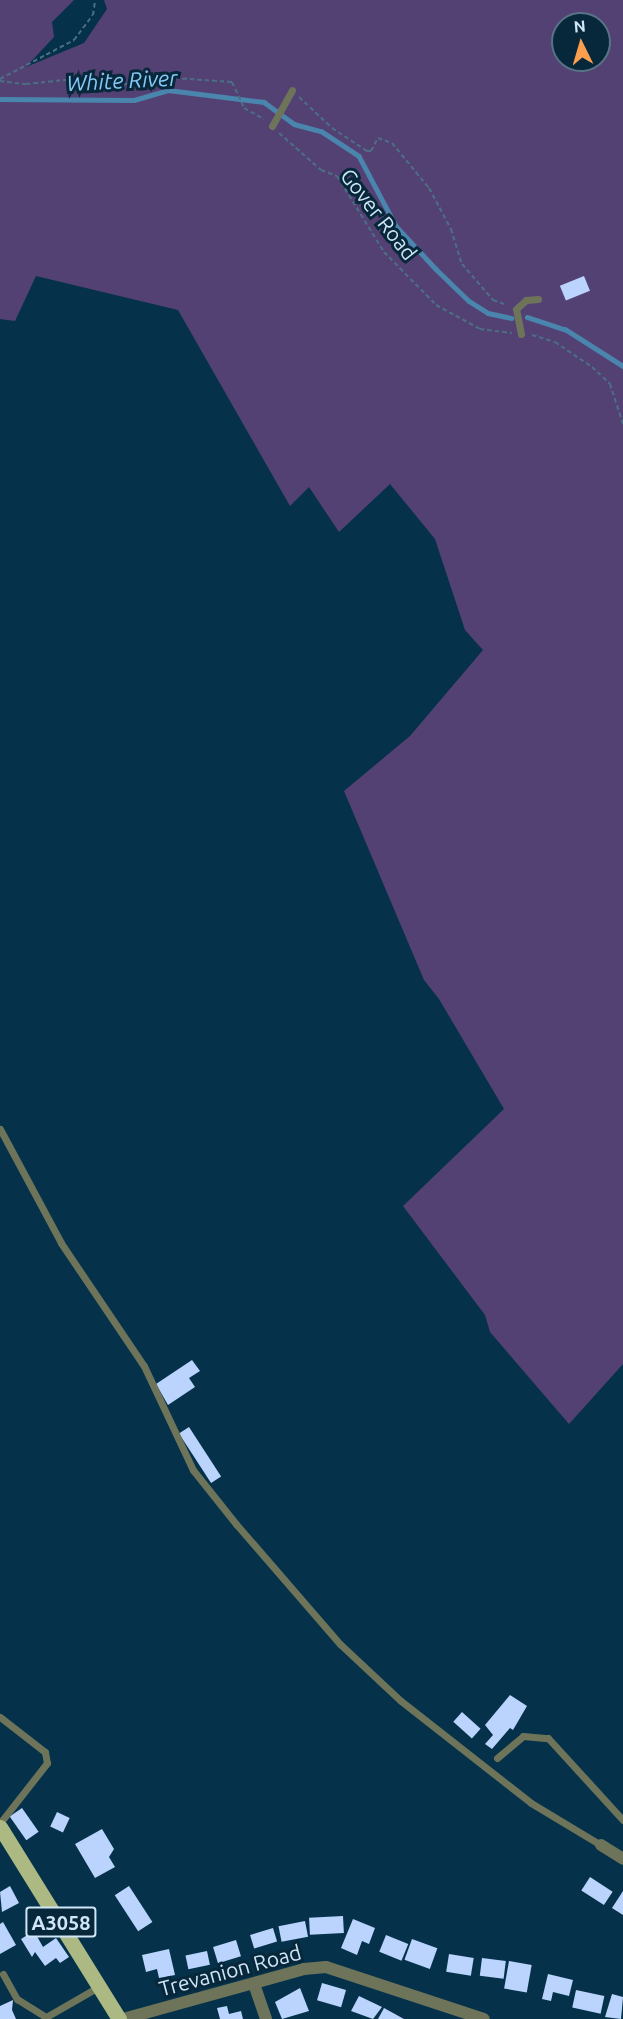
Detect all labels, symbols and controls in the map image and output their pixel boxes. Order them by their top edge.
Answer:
north arrow [551,12,611,72]
text: N [573,17,586,36]
water label: White River [66,64,178,96]
street label: Gover Road [335,163,423,265]
road number: A3058 [25,1905,97,1939]
street label: Trevanion Road [156,1939,304,2001]

